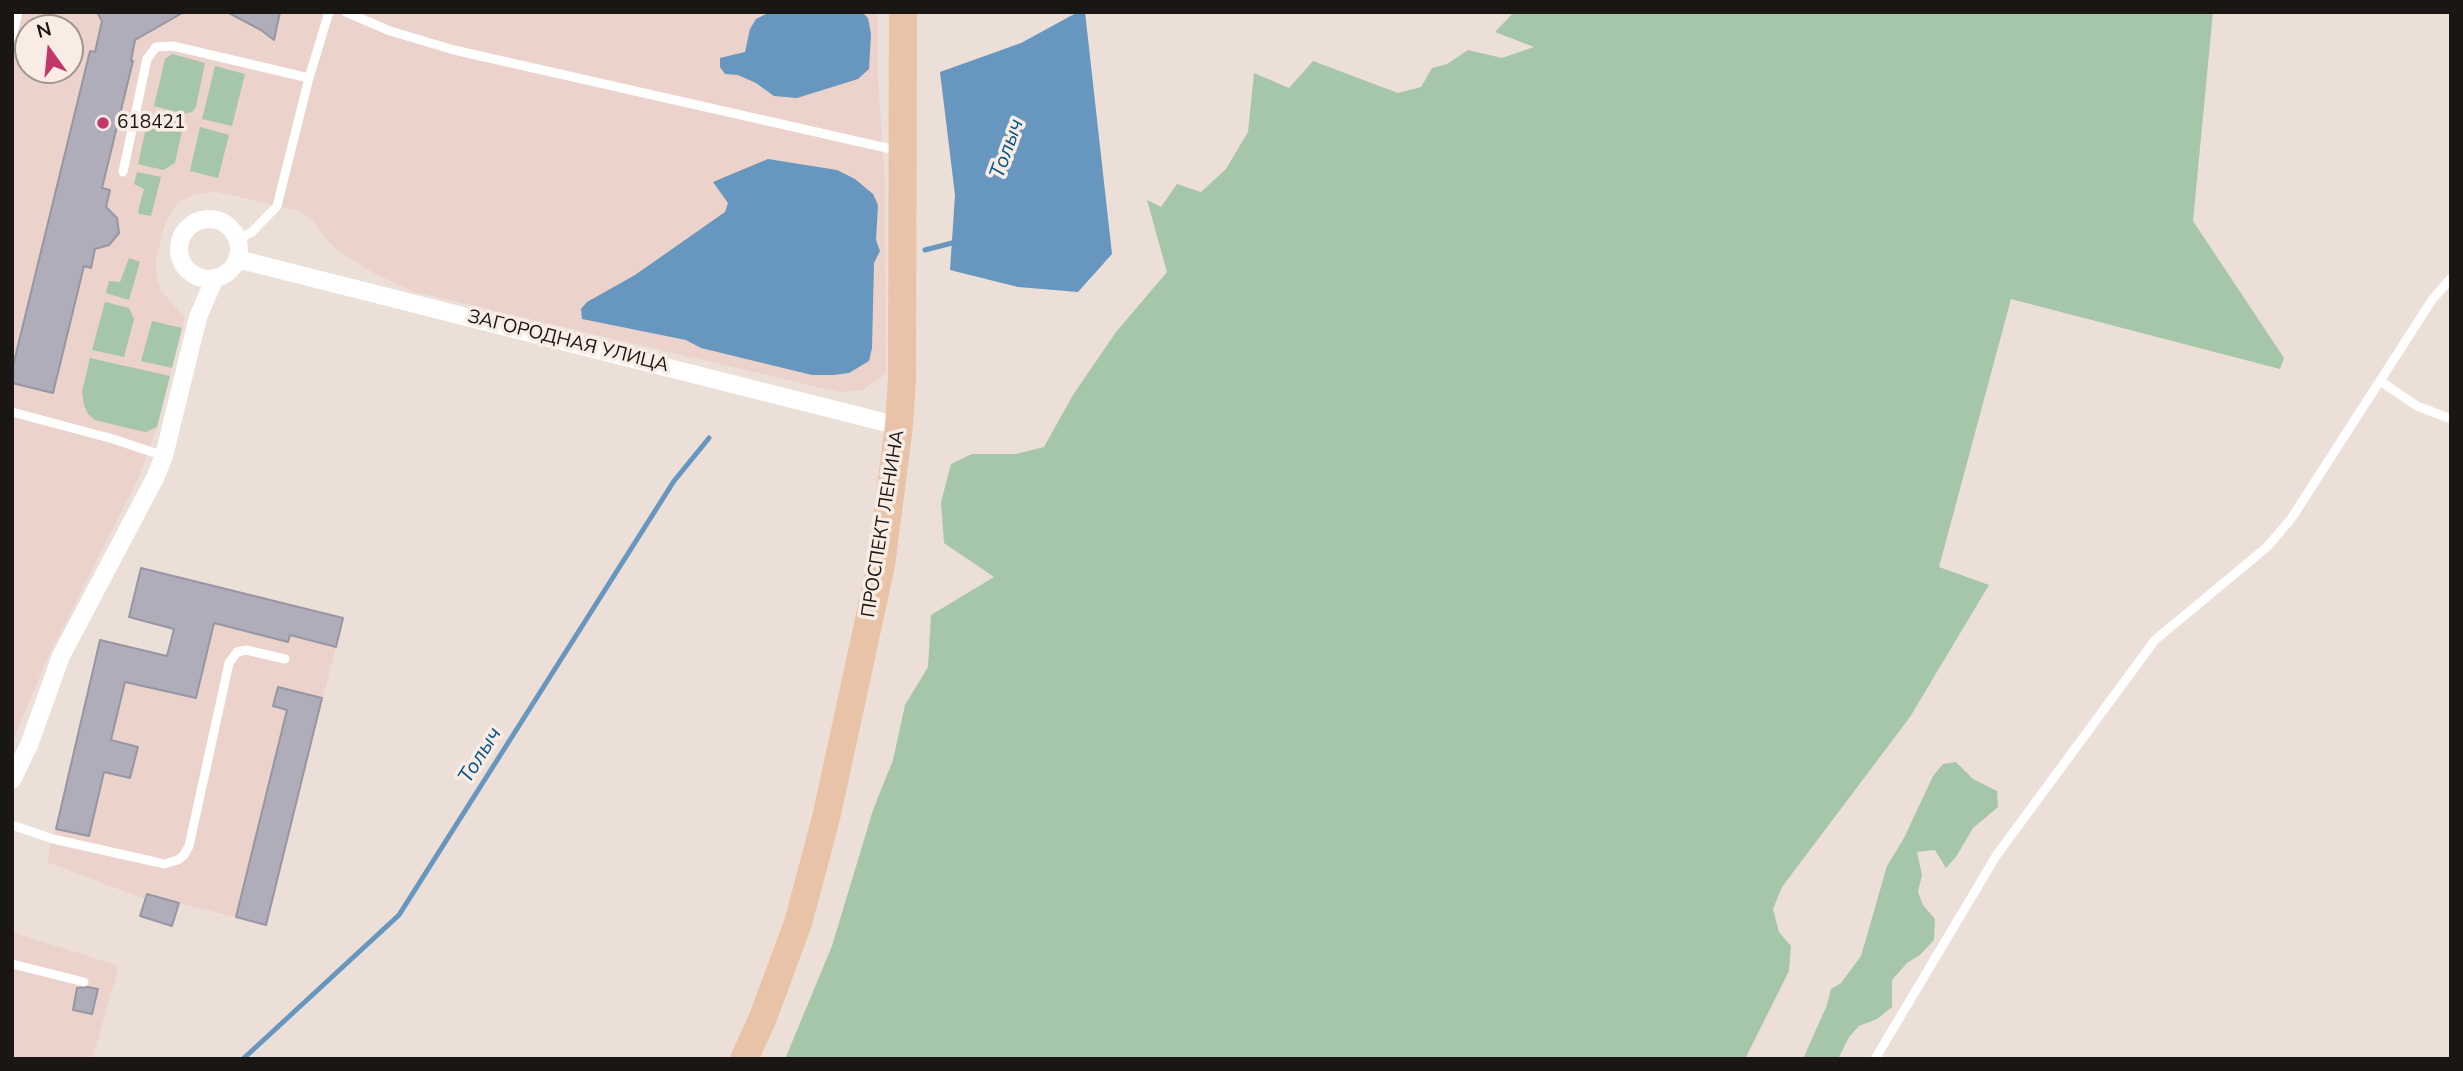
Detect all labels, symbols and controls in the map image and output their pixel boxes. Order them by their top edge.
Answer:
north arrow [14,14,84,84]
text: N [34,16,54,45]
place label: 618421 [117,112,185,134]
marker: 618421 [95,115,111,131]
water label: Толыч [986,116,1030,182]
street label: ЗАГОРОДНАЯ УЛИЦА [465,306,671,378]
street label: ПРОСПЕКТ ЛЕНИНА [858,429,910,619]
water label: Толыч [454,723,508,789]

